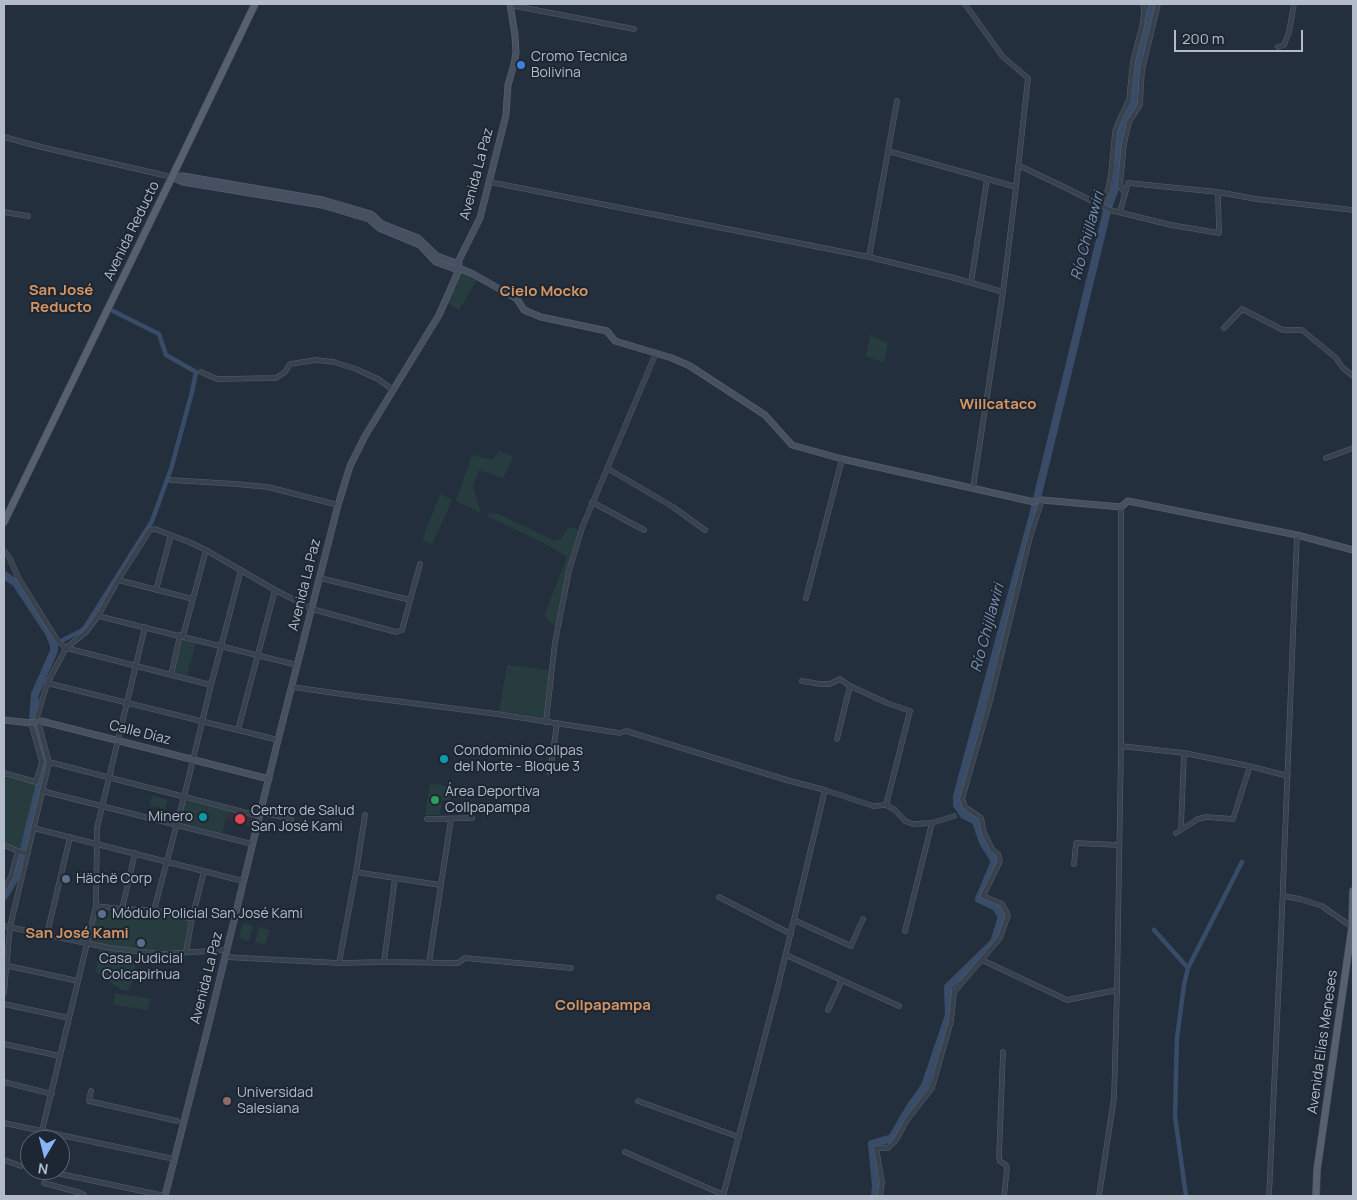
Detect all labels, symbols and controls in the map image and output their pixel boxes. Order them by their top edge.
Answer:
scale bar [1177,20,1306,52]
text: 200 m [1182,28,1225,49]
place label: Cromo Tecnica Bolivina [531,49,627,82]
marker: Cromo Tecnica Bolivina [515,59,527,71]
street label: Avenida La Paz [457,126,497,222]
street label: Avenida Reducto [101,179,163,283]
water label: Río Chijllawiri [1068,190,1108,282]
district label: San José Reducto [29,282,93,317]
district label: Cielo Mocko [500,283,588,301]
district label: Willcataco [960,396,1036,414]
street label: Avenida La Paz [285,537,325,633]
water label: Río Chijllawiri [968,582,1008,674]
street label: Calle Díaz [107,717,173,749]
place label: Condominio Collpas del Norte - Bloque 3 [454,743,583,776]
marker: Condominio Collpas del Norte - Bloque 3 [438,753,450,765]
place label: Área Deportiva Collpapampa [445,784,540,816]
marker: Área Deportiva Collpapampa [429,794,441,806]
place label: Centro de Salud San José Kami [251,803,354,836]
place label: Minero [148,809,193,825]
marker: Minero [197,811,209,823]
marker: Centro de Salud San José Kami [233,812,247,826]
place label: Hächë Corp [76,871,152,887]
marker: Hächë Corp [60,873,72,885]
place label: Módulo Policial San José Kami [112,906,303,922]
marker: Módulo Policial San José Kami [96,908,108,920]
district label: San José Kami [25,925,129,943]
street label: Avenida La Paz [187,930,227,1026]
marker: Casa Judicial Colcapirhua [135,937,147,949]
place label: Casa Judicial Colcapirhua [99,951,183,984]
street label: Avenida Elías Meneses [1305,969,1341,1115]
district label: Collpapampa [555,997,651,1015]
place label: Universidad Salesiana [237,1085,313,1118]
marker: Universidad Salesiana [221,1095,233,1107]
north arrow [20,1130,70,1180]
text: N [37,1159,49,1179]

